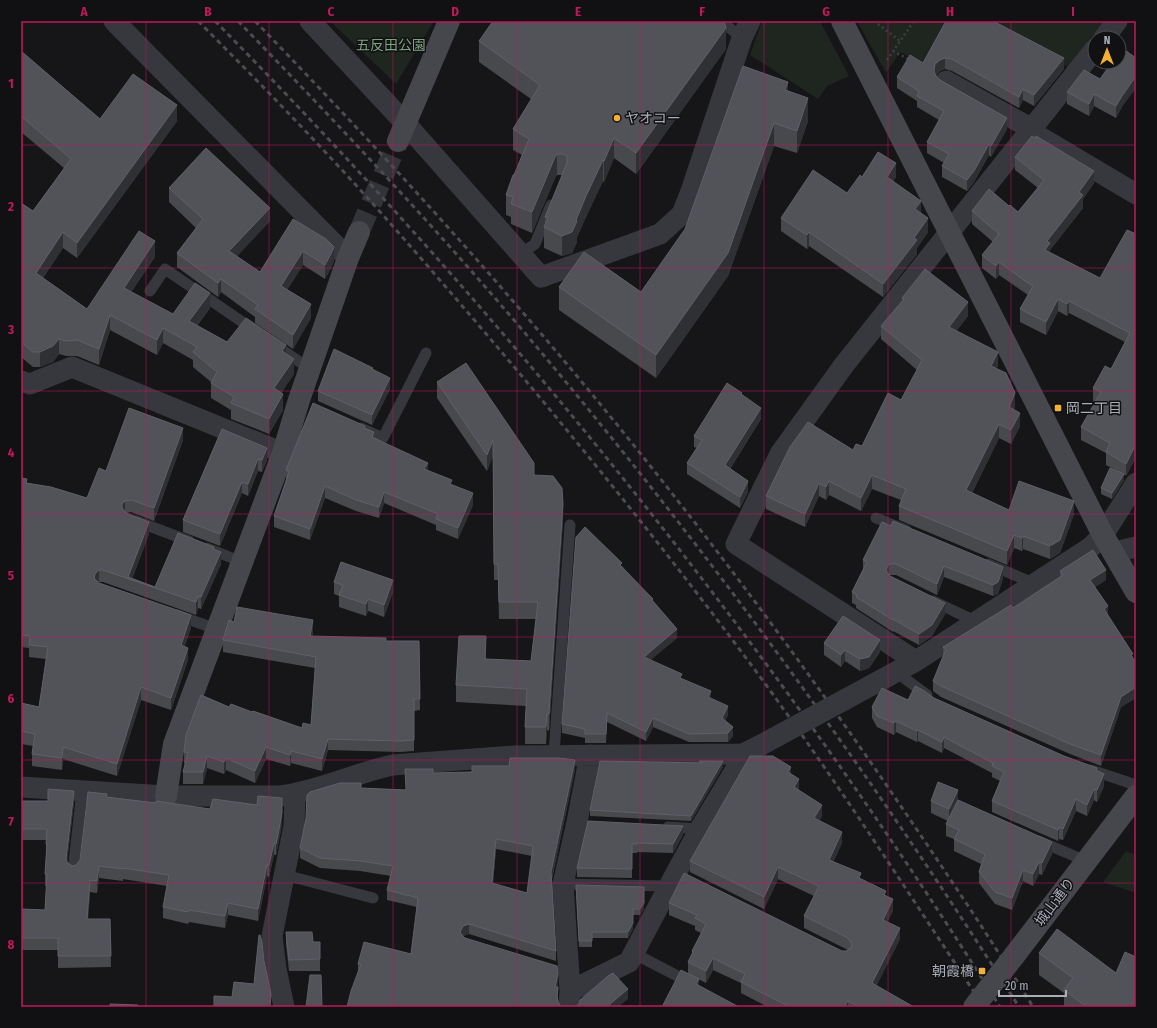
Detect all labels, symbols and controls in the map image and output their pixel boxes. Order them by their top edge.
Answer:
text: A [79,4,88,19]
text: B [204,4,212,19]
text: C [328,4,335,19]
text: D [451,4,459,19]
text: E [575,4,581,19]
text: F [699,4,705,19]
text: G [822,4,830,19]
text: H [946,4,954,19]
text: I [1071,4,1075,19]
north arrow [1087,30,1127,70]
text: N [1104,34,1110,47]
park label: 五反田公園 [356,37,426,54]
text: 1 [8,76,14,91]
place label: ヤオコー [625,110,681,127]
marker: ヤオコー [612,113,622,123]
text: 2 [7,199,14,214]
text: 3 [7,322,14,337]
place label: 岡二丁目 [1066,400,1122,417]
marker: 岡二丁目 [1053,403,1063,413]
text: 4 [8,445,15,460]
text: 5 [8,568,14,583]
text: 6 [8,691,15,706]
text: 7 [8,814,14,829]
street label: 城山通り [1031,875,1079,929]
text: 8 [8,937,15,952]
place label: 朝霞橋 [932,963,974,980]
marker: 朝霞橋 [977,966,987,976]
scale bar [999,972,1066,998]
text: 20 m [1005,979,1029,993]

